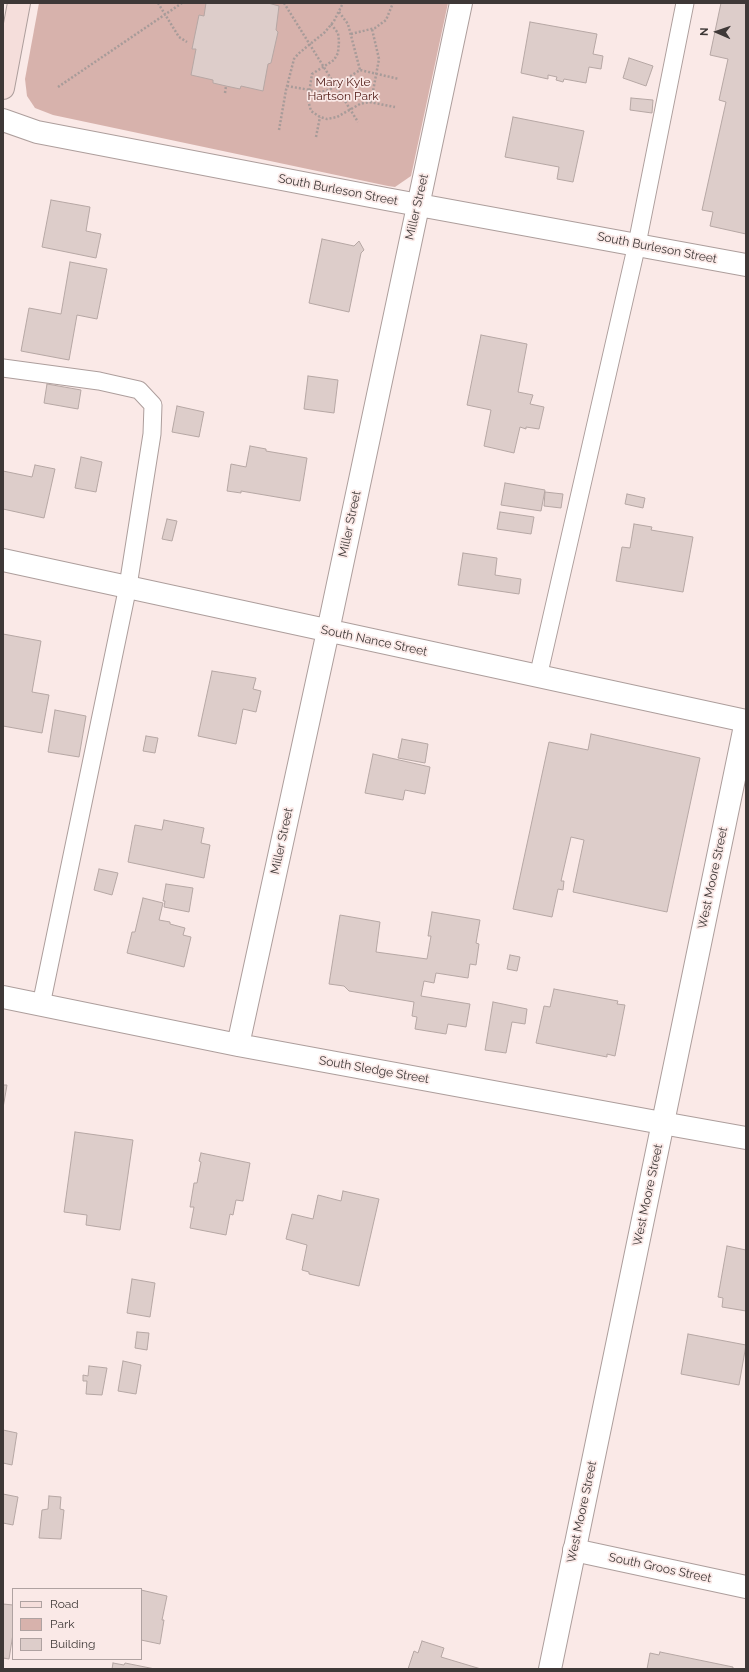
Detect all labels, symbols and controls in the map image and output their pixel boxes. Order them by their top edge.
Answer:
north arrow [697,12,737,52]
text: N [698,27,711,36]
park label: Mary Kyle Hartson Park [307,75,379,103]
street label: South Burleson Street [277,171,399,209]
street label: Miller Street [402,173,432,241]
street label: South Burleson Street [596,229,718,267]
street label: Miller Street [336,490,364,558]
street label: South Nance Street [320,623,428,659]
street label: Miller Street [268,807,296,875]
street label: West Moore Street [695,826,731,930]
street label: South Sledge Street [318,1053,430,1087]
street label: West Moore Street [630,1143,666,1247]
street label: West Moore Street [564,1460,600,1564]
street label: South Groos Street [607,1550,713,1586]
legend [12,1588,142,1660]
text: Road [50,1597,79,1611]
text: Park [50,1617,75,1631]
text: Building [50,1637,96,1651]

